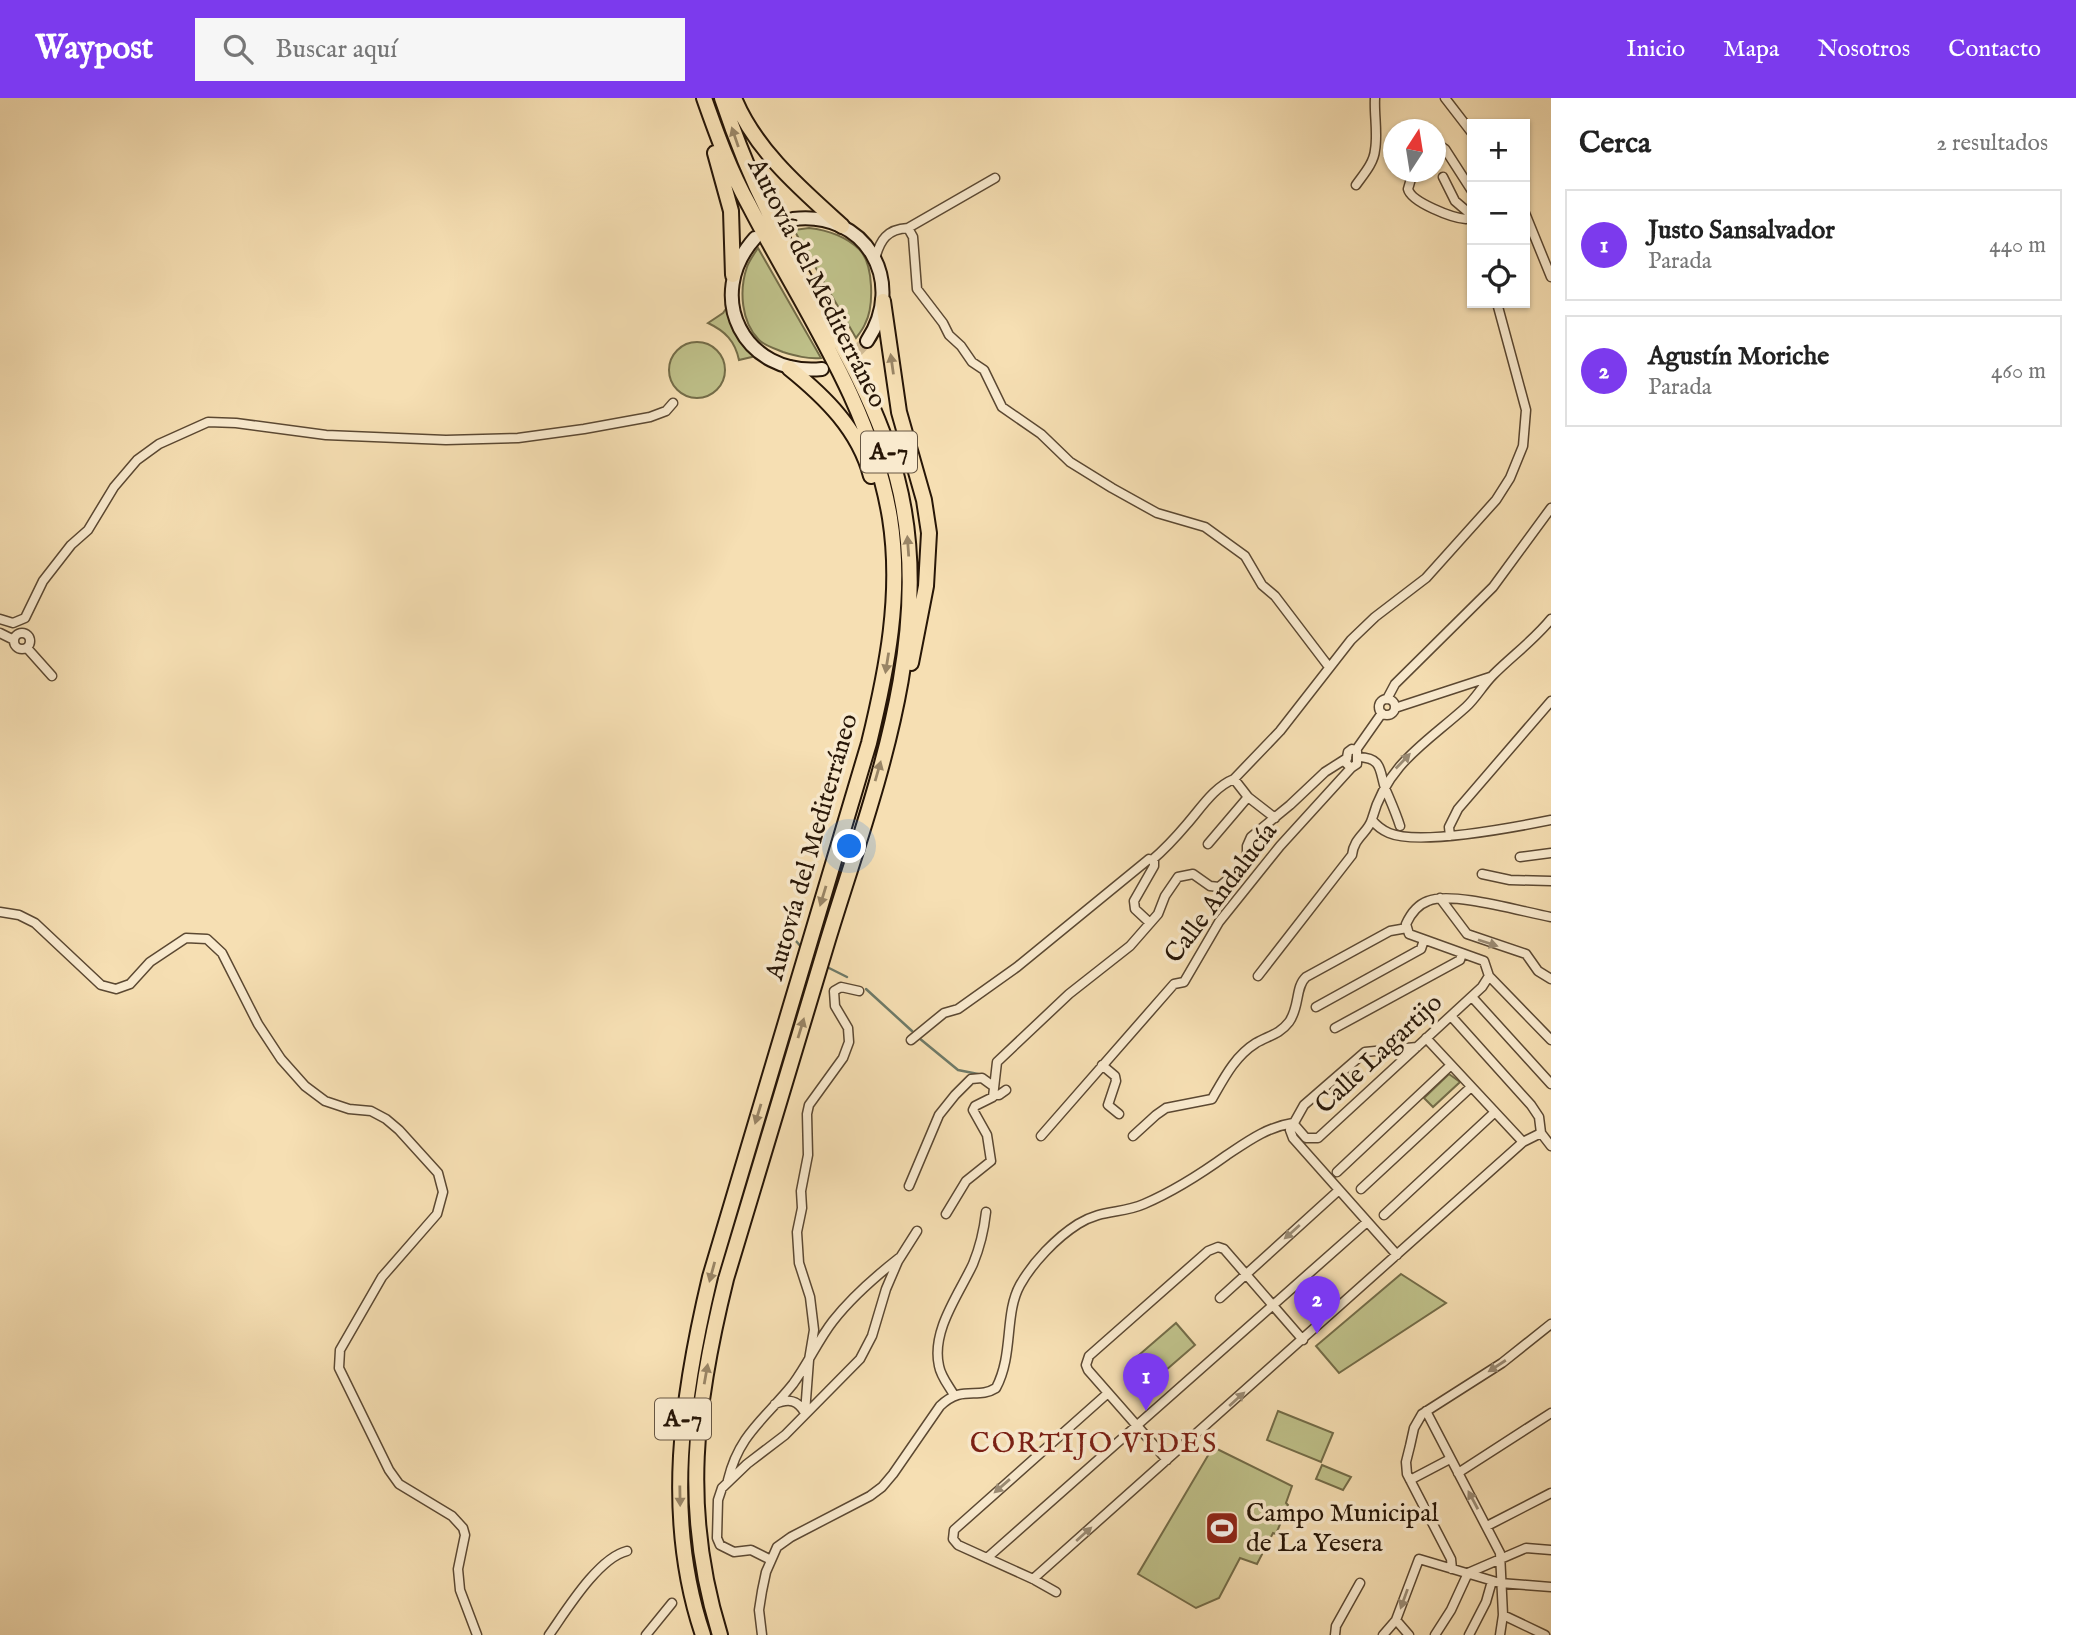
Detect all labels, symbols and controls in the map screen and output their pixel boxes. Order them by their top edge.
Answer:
search box [195,18,685,81]
text: Waypost [35,28,153,70]
icon: search [219,30,257,68]
text: Buscar aquí [275,33,397,66]
text: Inicio [1626,34,1685,65]
text: Mapa [1723,34,1779,65]
text: Nosotros [1817,34,1910,65]
text: Contacto [1948,34,2041,65]
north arrow [1383,119,1446,182]
map controls [1467,119,1530,308]
button: + [1467,119,1530,182]
text: Cerca [1579,125,1651,163]
one-way arrow [729,126,740,147]
text: 2 resultados [1936,129,2048,158]
street label: Autovía del Mediterráneo [739,152,894,413]
button: − [1467,182,1530,245]
text: Justo Sansalvador [1648,214,1835,247]
text: 1 [1600,231,1608,260]
text: 440 m [1989,231,2046,260]
button: locate [1467,245,1530,308]
text: Parada [1648,247,1712,276]
text: Agustín Moriche [1648,340,1829,373]
one-way arrow [886,353,897,375]
text: 2 [1599,357,1609,386]
text: 460 m [1991,357,2046,386]
text: Parada [1648,373,1712,402]
road number: A-7 [861,432,917,472]
one-way arrow [902,535,913,557]
one-way arrow [881,652,892,674]
street label: Autovía del Mediterráneo [758,710,866,985]
one-way arrow [1395,753,1411,770]
one-way arrow [874,760,884,781]
street label: Calle Andalucía [1157,815,1285,970]
your location [832,829,866,863]
one-way arrow [818,886,828,907]
one-way arrow [1478,938,1499,948]
street label: Calle Lagartijo [1308,987,1450,1121]
one-way arrow [797,1017,807,1038]
one-way arrow [753,1104,763,1125]
one-way arrow [1283,1224,1301,1240]
one-way arrow [706,1261,717,1283]
pin: 2 [1294,1276,1340,1334]
pin: 1 [1123,1353,1169,1411]
one-way arrow [1488,1359,1506,1373]
one-way arrow [700,1363,711,1385]
one-way arrow [1228,1392,1245,1407]
road number: A-7 [655,1399,711,1440]
district label: CORTIJO VIDES [970,1427,1218,1462]
one-way arrow [993,1478,1011,1494]
one-way arrow [674,1485,686,1507]
one-way arrow [1467,1490,1479,1510]
place label: Campo Municipal de La Yesera [1246,1497,1439,1560]
sports icon: Campo Municipal de La Yesera [1203,1509,1241,1547]
one-way arrow [1075,1526,1093,1542]
one-way arrow [1398,1588,1409,1609]

